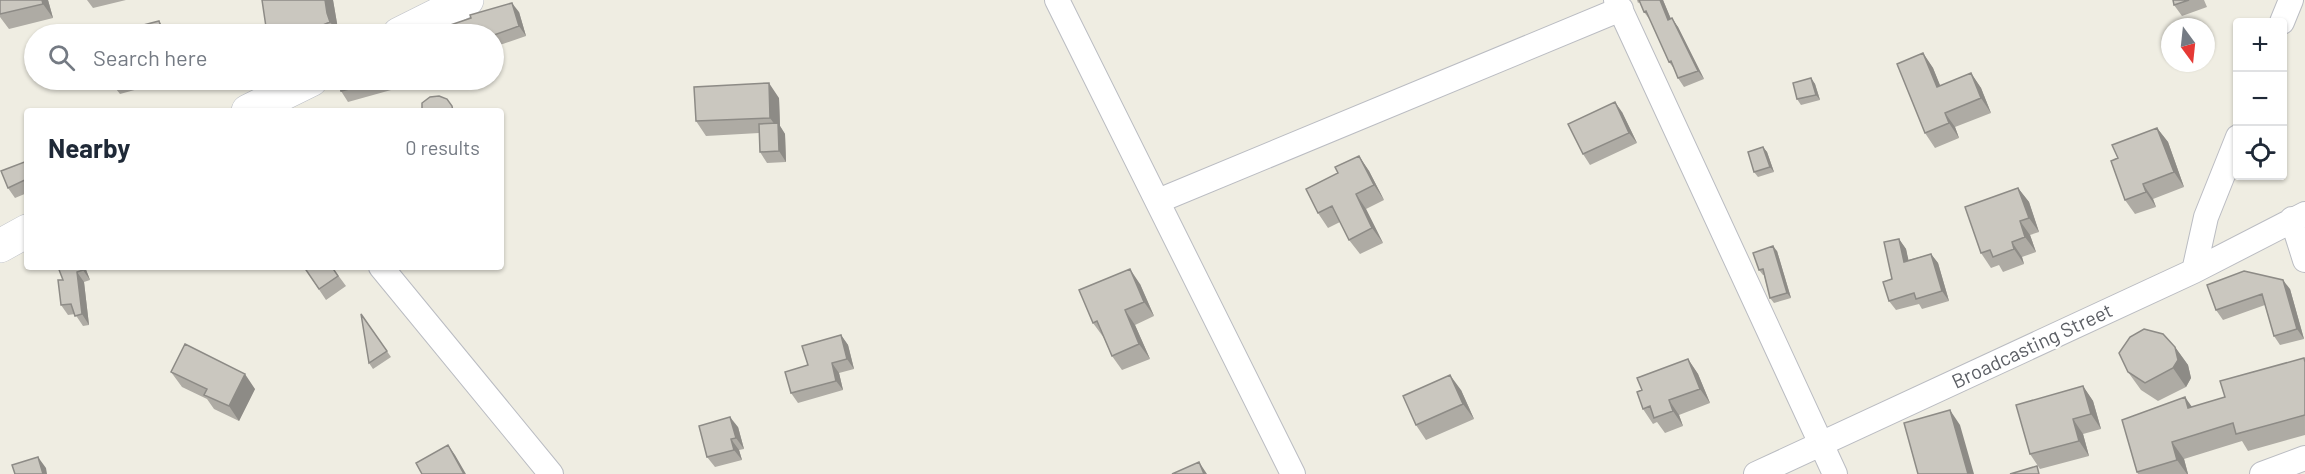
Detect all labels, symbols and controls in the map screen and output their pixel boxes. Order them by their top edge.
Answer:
north arrow [2161,18,2215,72]
map controls [2233,18,2287,180]
button: + [2233,18,2287,72]
search box [24,24,504,90]
icon: search [45,41,78,74]
text: Search here [93,44,207,70]
button: − [2233,72,2287,126]
button: locate [2233,126,2287,180]
text: Nearby [48,132,130,163]
text: 0 results [405,135,480,159]
street label: Broadcasting Street [1947,297,2116,393]

